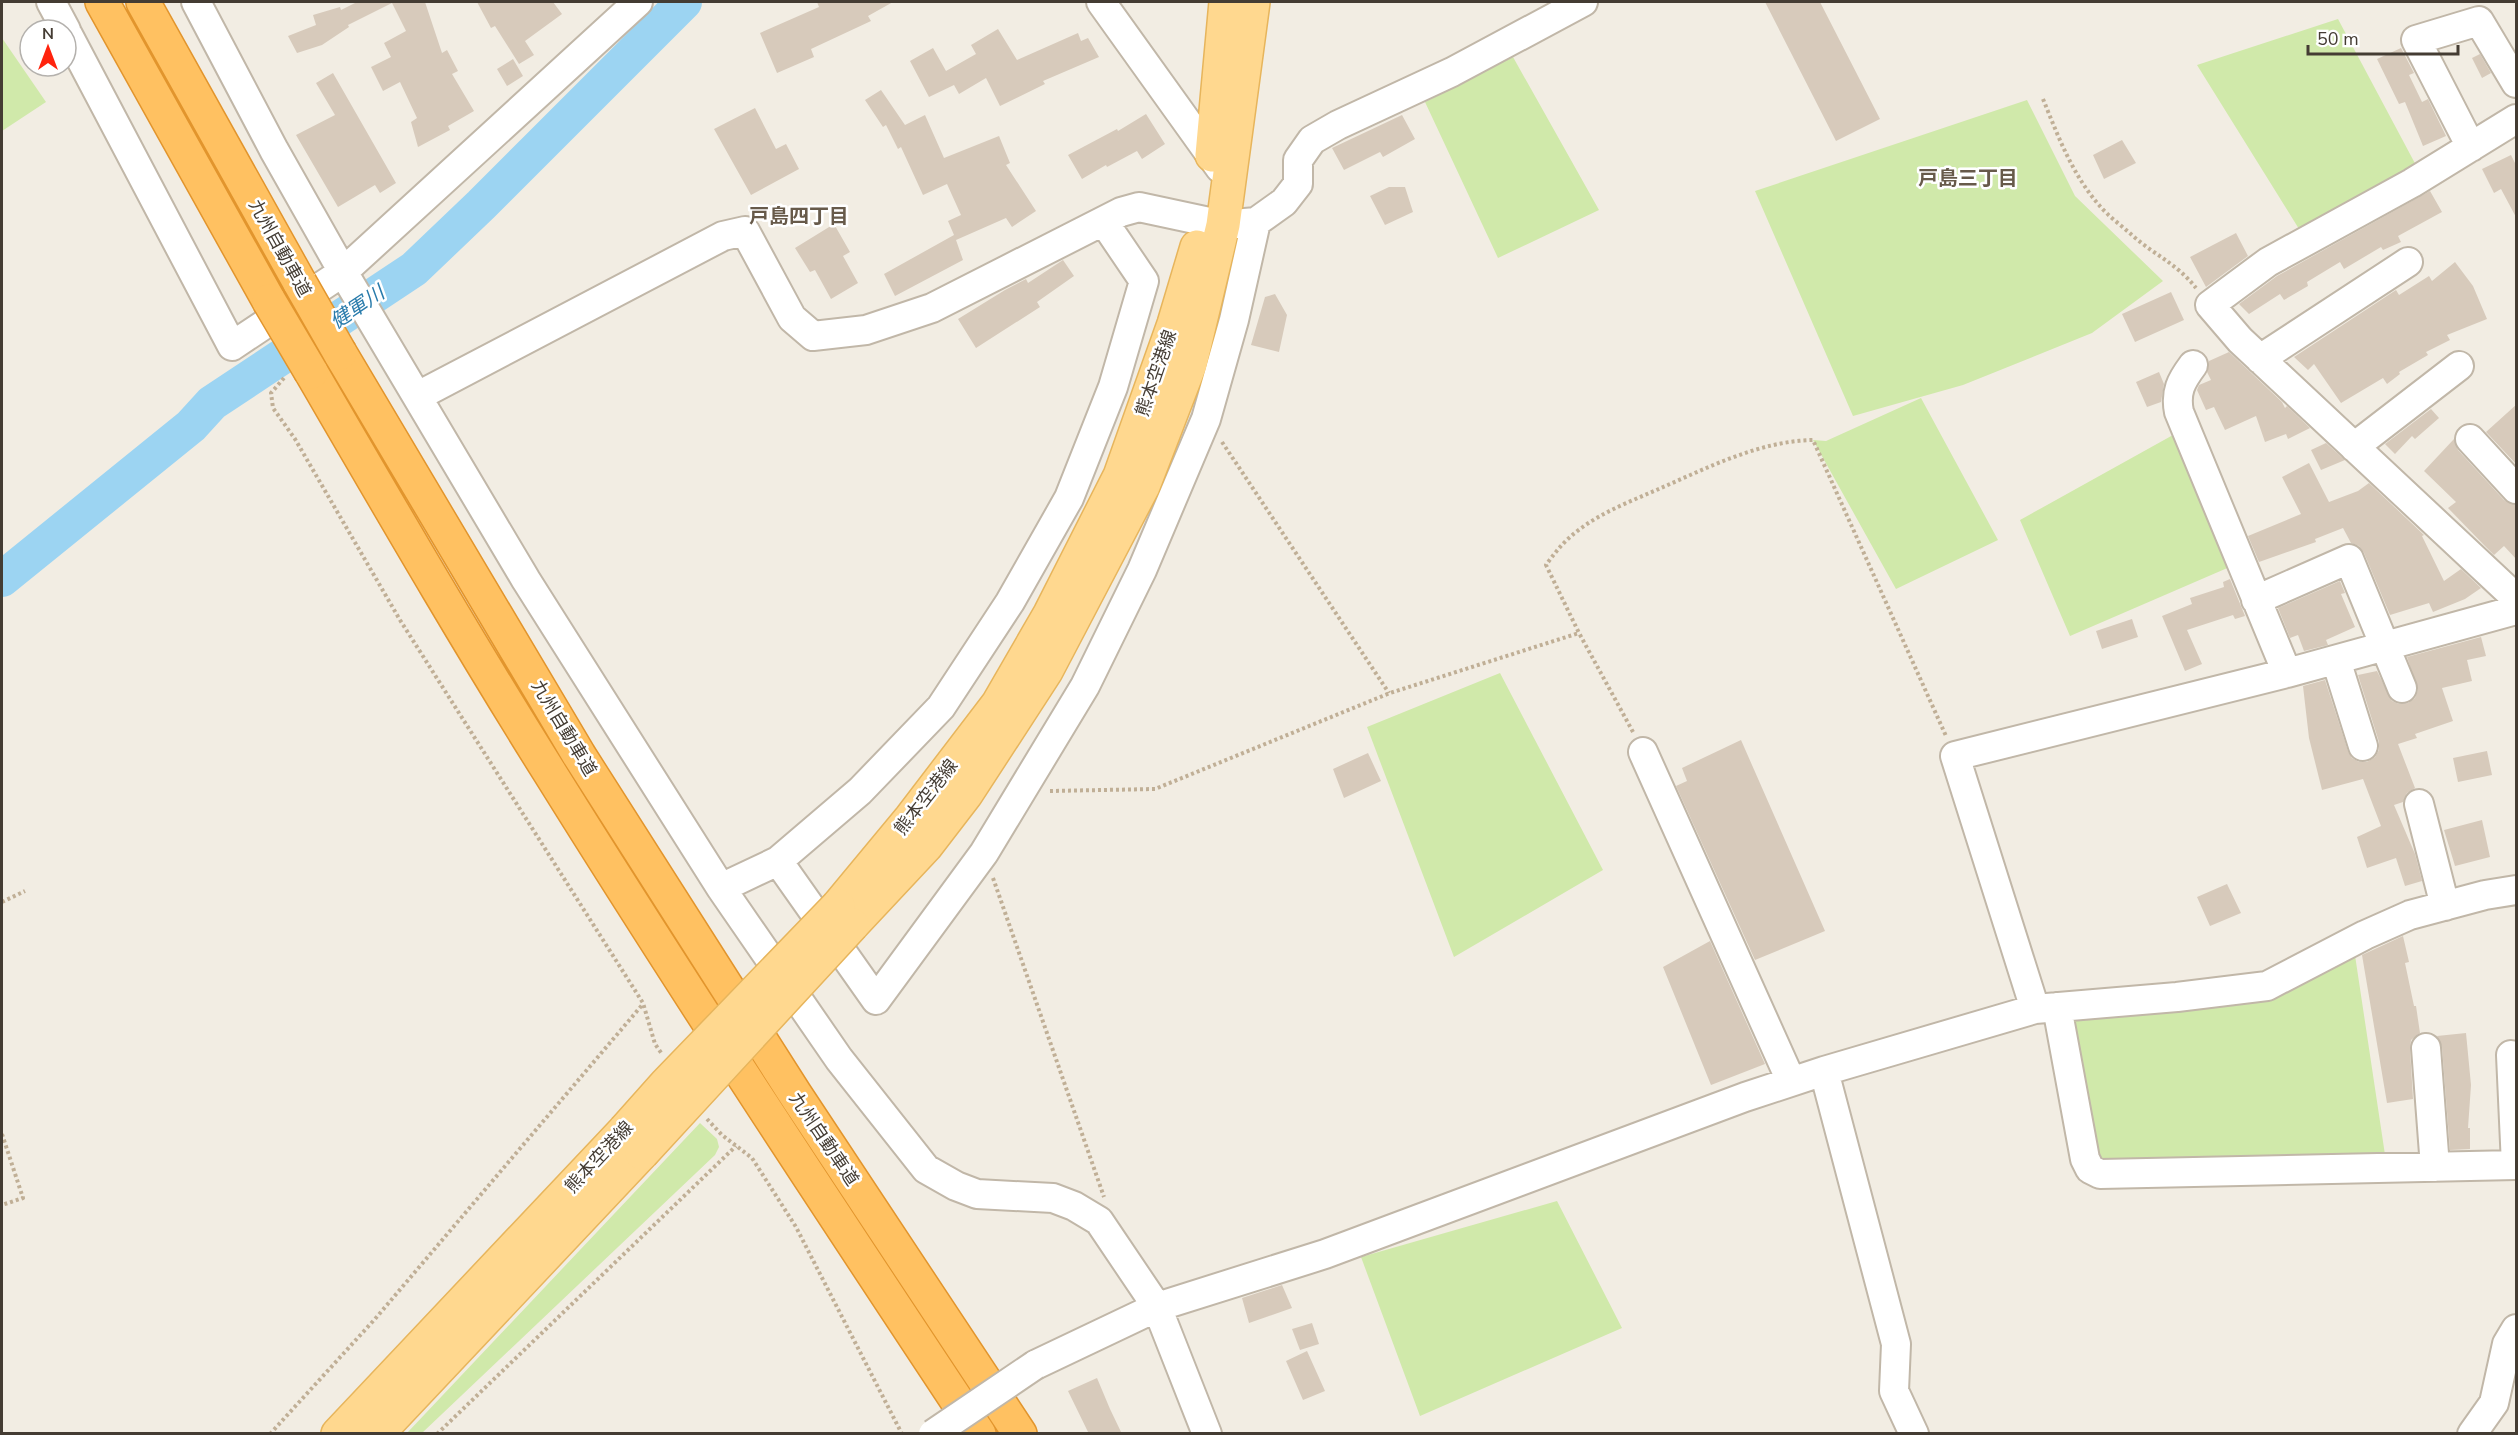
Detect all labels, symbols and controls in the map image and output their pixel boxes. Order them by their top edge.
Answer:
north arrow [18,18,78,78]
scale bar [2308,18,2458,56]
text: N [42,23,54,45]
text: 50 m [2317,27,2359,51]
district label: 戸島三丁目 [1918,165,2018,192]
street label: 九州自動車道 [243,195,317,301]
district label: 戸島四丁目 [749,203,849,230]
water label: 健軍川 [325,278,391,335]
street label: 熊本空港線 [1130,327,1182,419]
street label: 九州自動車道 [526,676,602,780]
street label: 熊本空港線 [889,754,963,840]
street label: 九州自動車道 [784,1088,864,1190]
street label: 熊本空港線 [560,1116,638,1198]

